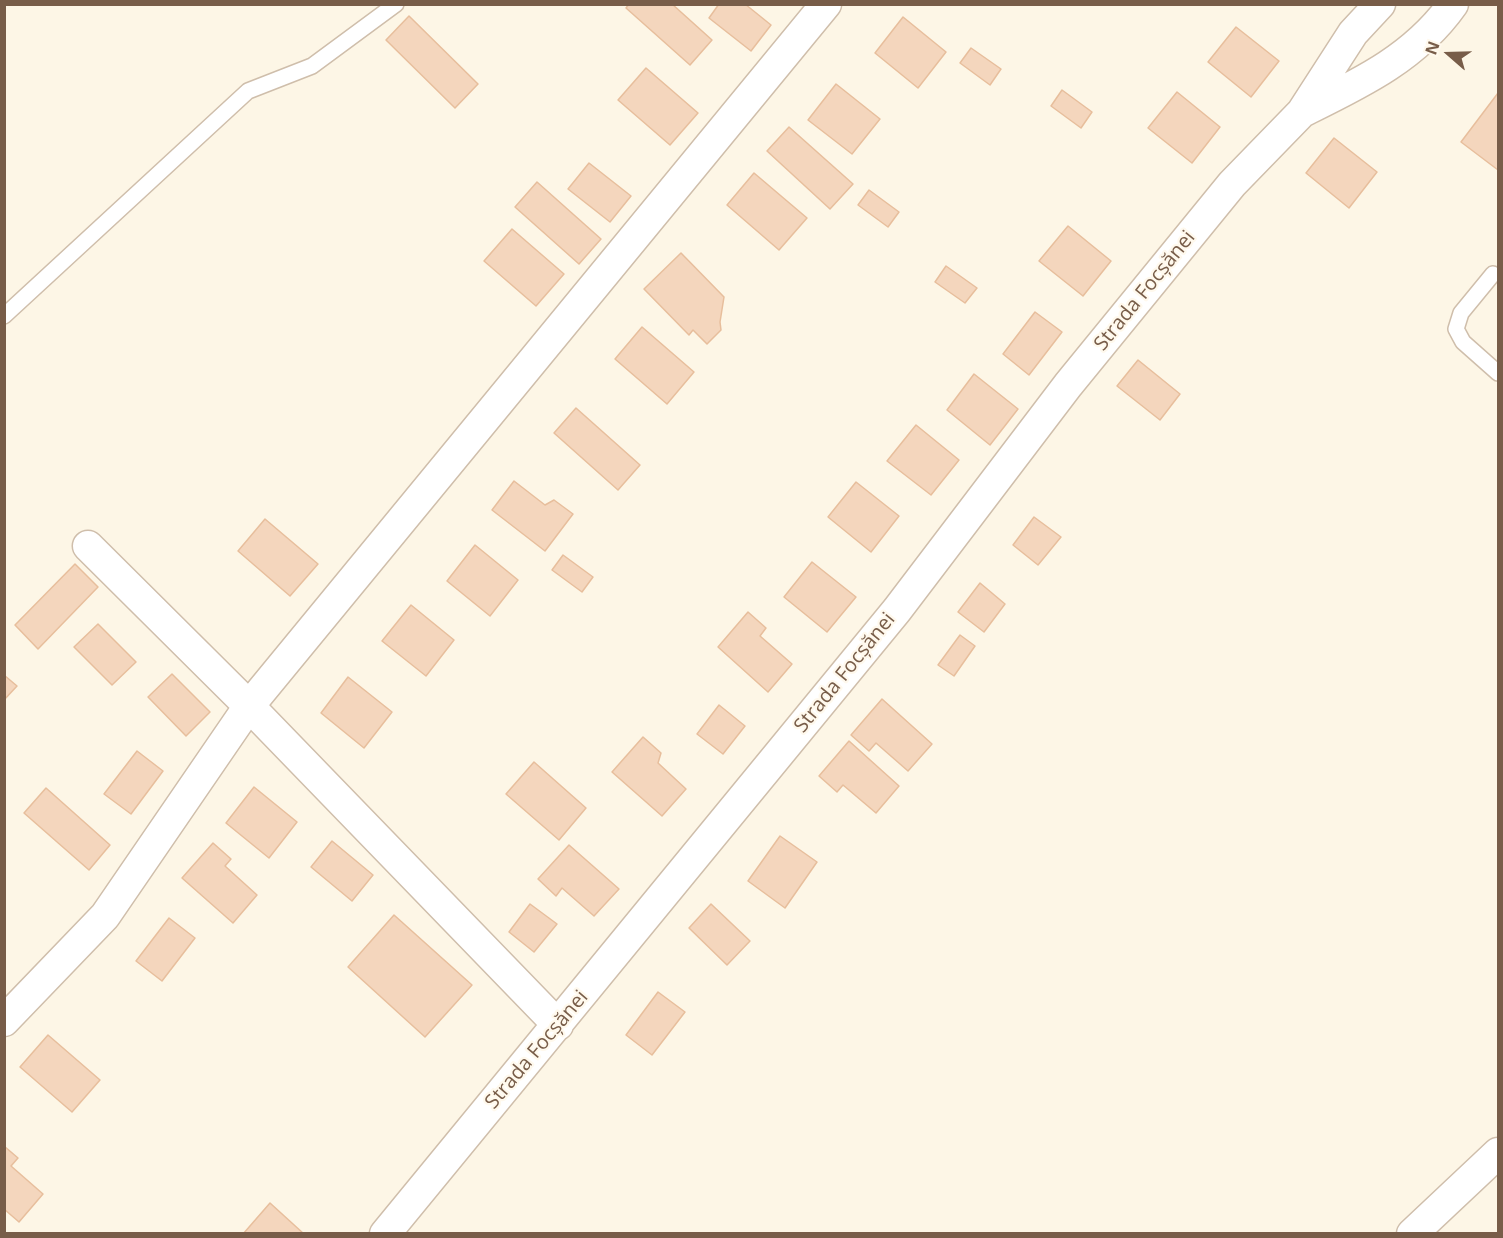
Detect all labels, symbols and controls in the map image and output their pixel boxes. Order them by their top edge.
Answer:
north arrow [1419,24,1479,84]
text: N [1420,38,1445,58]
street label: Strada Focșănei [1089,226,1201,356]
street label: Strada Focșănei [789,608,901,738]
street label: Strada Focșănei [481,986,593,1114]

